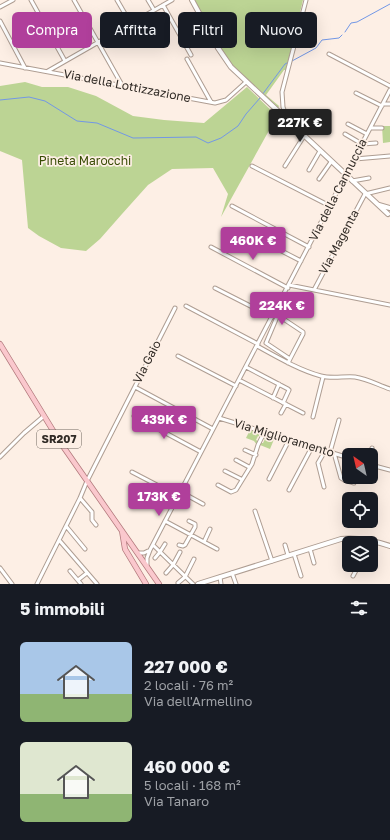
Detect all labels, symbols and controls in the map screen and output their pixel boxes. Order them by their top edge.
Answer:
chip: Compra [12,12,92,48]
chip: Affitta [100,12,170,48]
chip: Filtri [178,12,237,48]
chip: Nuovo [245,12,317,48]
street label: Via della Lottizzazione [62,66,192,105]
pin: 227K € [267,109,333,143]
text: 227K € [278,114,322,130]
street label: Via della Cannuccia [305,136,370,243]
park label: Pineta Marocchi [39,153,131,168]
street label: Via Magenta [315,207,362,277]
pin: 460K € [220,227,286,261]
text: 460K € [230,232,276,248]
pin: 224K € [249,292,315,326]
text: 224K € [259,297,305,313]
street label: Via Gaio [129,338,164,386]
pin: 439K € [131,406,197,440]
text: 439K € [141,411,187,427]
street label: Via Miglioramento [232,415,336,460]
road number: SR207 [37,430,81,448]
north arrow [342,448,378,484]
map controls [342,448,378,572]
pin: 173K € [126,483,192,517]
text: 173K € [137,488,181,504]
button: locate [342,492,378,528]
button: layers [342,536,378,572]
icon: filters [348,597,370,619]
text: 5 immobili [20,598,105,619]
text: 227 000 € [144,656,228,677]
icon: home [52,658,100,706]
text: 2 locali · 76 m² [144,677,233,693]
text: Via dell'Armellino [144,693,252,709]
text: 460 000 € [144,756,230,777]
icon: home [52,758,100,806]
text: 5 locali · 168 m² [144,777,241,793]
text: Via Tanaro [144,793,209,809]

